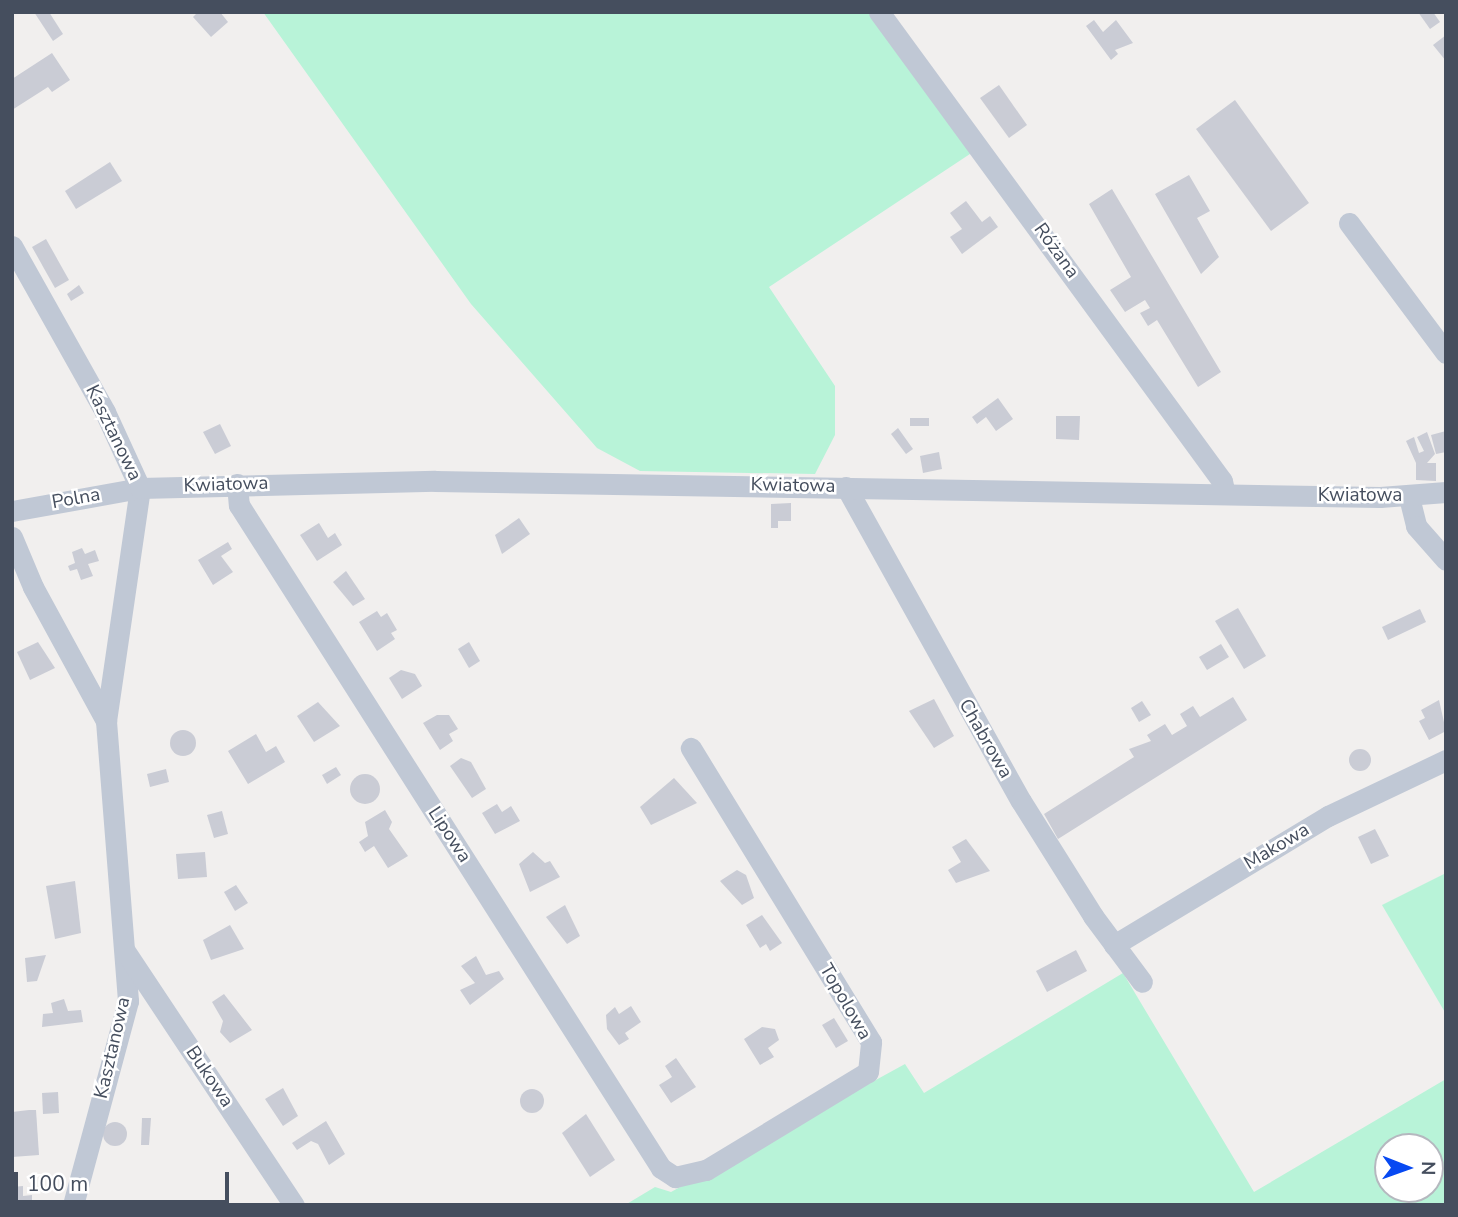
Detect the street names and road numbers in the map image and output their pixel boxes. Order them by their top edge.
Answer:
street label: Różana [1028,219,1084,283]
street label: Kasztanowa [80,381,146,485]
street label: Kwiatowa [183,472,269,498]
street label: Kwiatowa [750,474,836,498]
street label: Polna [50,484,102,514]
street label: Kwiatowa [1318,485,1402,507]
street label: Chabrowa [953,695,1017,783]
street label: Lipowa [423,803,475,867]
street label: Makowa [1240,819,1314,875]
street label: Topolowa [814,960,876,1044]
street label: Kasztanowa [90,995,136,1101]
street label: Bukowa [180,1042,238,1112]

